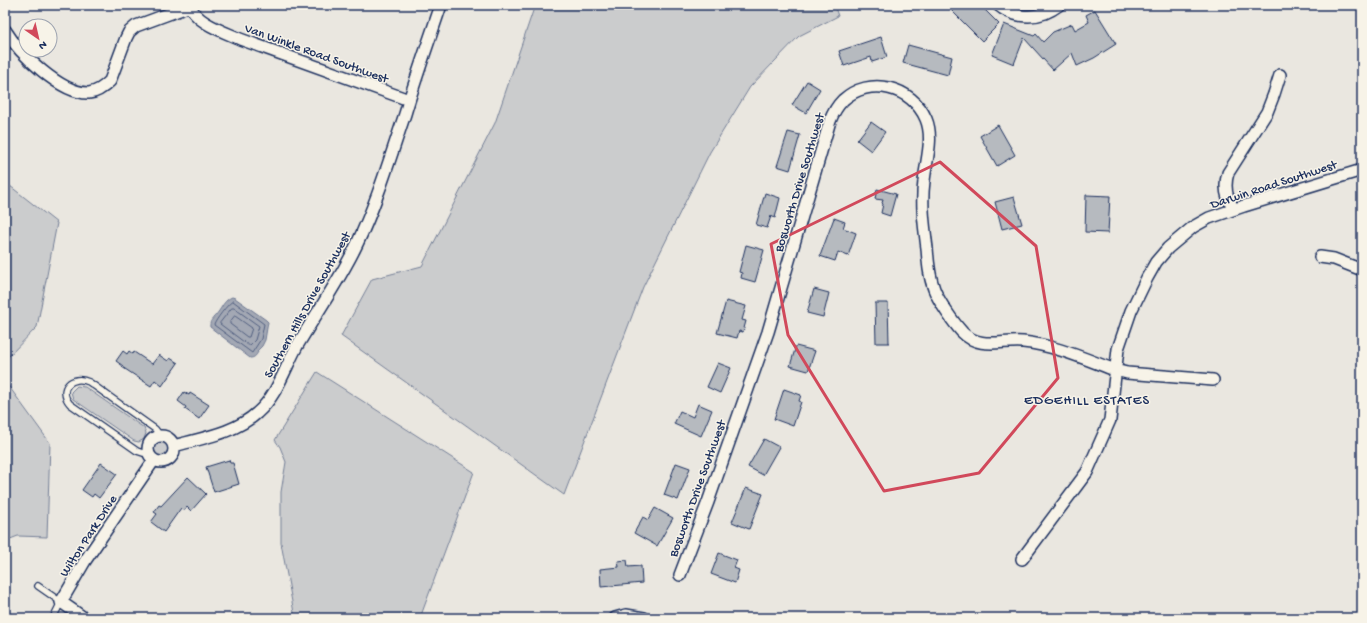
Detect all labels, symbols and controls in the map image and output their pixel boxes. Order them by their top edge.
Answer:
north arrow [18,18,58,58]
street label: Van Winkle Road Southwest [241,21,392,88]
text: N [36,38,49,52]
street label: Bosworth Drive Southwest [772,110,829,255]
street label: Darwin Road Southwest [1208,157,1340,213]
street label: Southern Hills Drive Southwest [262,228,356,381]
district label: EDGEHILL ESTATES [1024,393,1150,410]
street label: Bosworth Drive Southwest [666,417,731,560]
street label: Wilton Park Drive [57,493,121,580]

